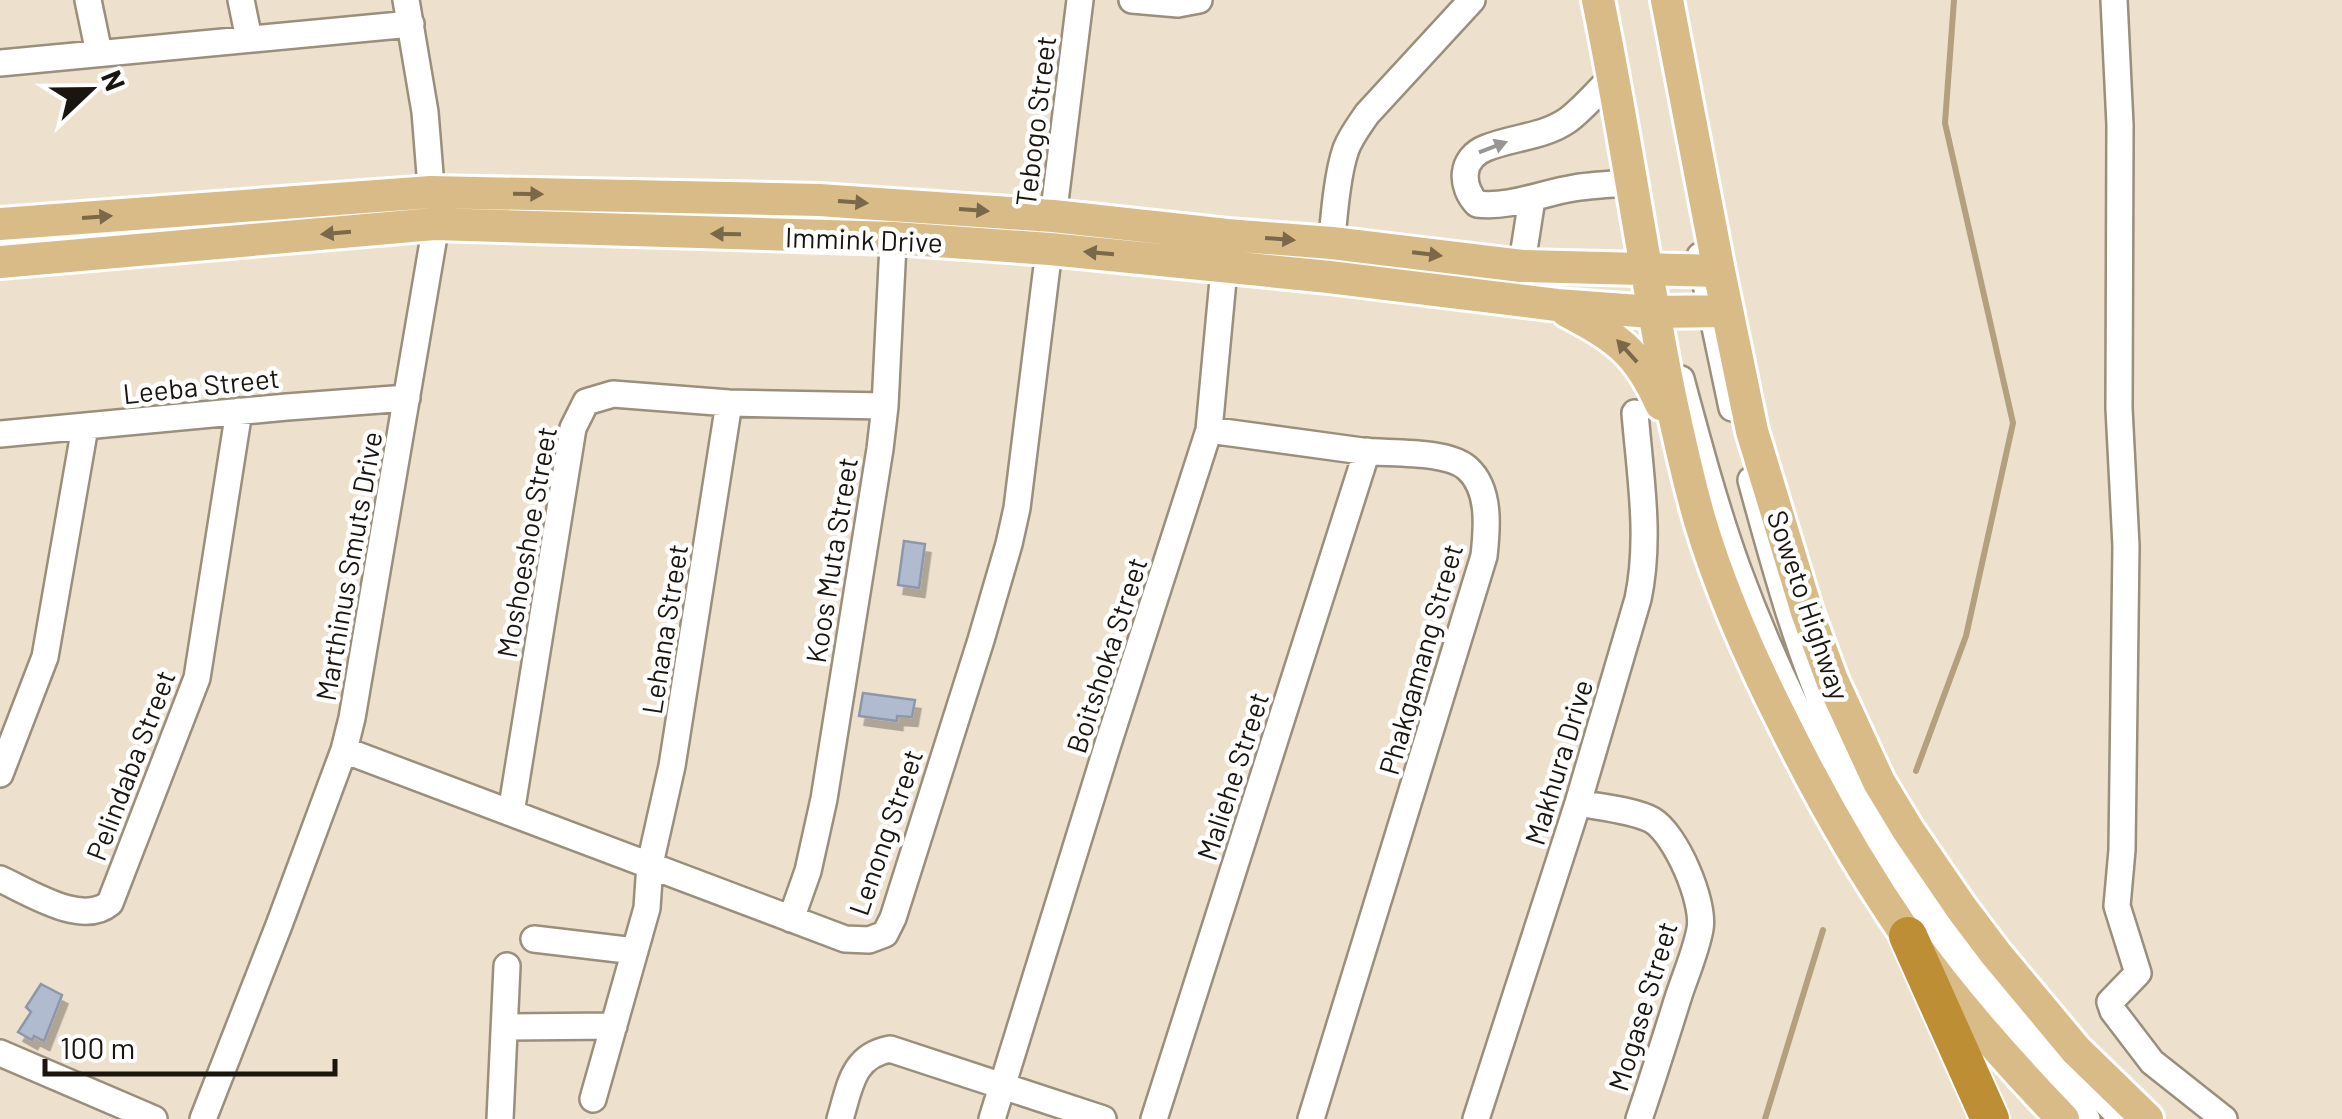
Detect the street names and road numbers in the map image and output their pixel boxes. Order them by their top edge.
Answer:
street label: Tebogo Street [1008,34,1062,208]
street label: Immink Drive [785,219,943,259]
street label: Leeba Street [121,360,281,410]
street label: Moshoeshoe Street [489,424,563,660]
street label: Marthinus Smuts Drive [308,429,388,703]
street label: Koos Muta Street [798,455,864,665]
street label: Soweto Highway [1761,506,1857,704]
street label: Phakgamang Street [1371,540,1469,778]
street label: Lehana Street [634,542,694,716]
street label: Boitshoka Street [1058,553,1154,757]
street label: Pelindaba Street [78,665,182,865]
street label: Makhura Drive [1517,675,1599,849]
street label: Maliehe Street [1189,688,1275,864]
street label: Lenong Street [841,745,929,919]
street label: Mogase Street [1600,917,1684,1095]

